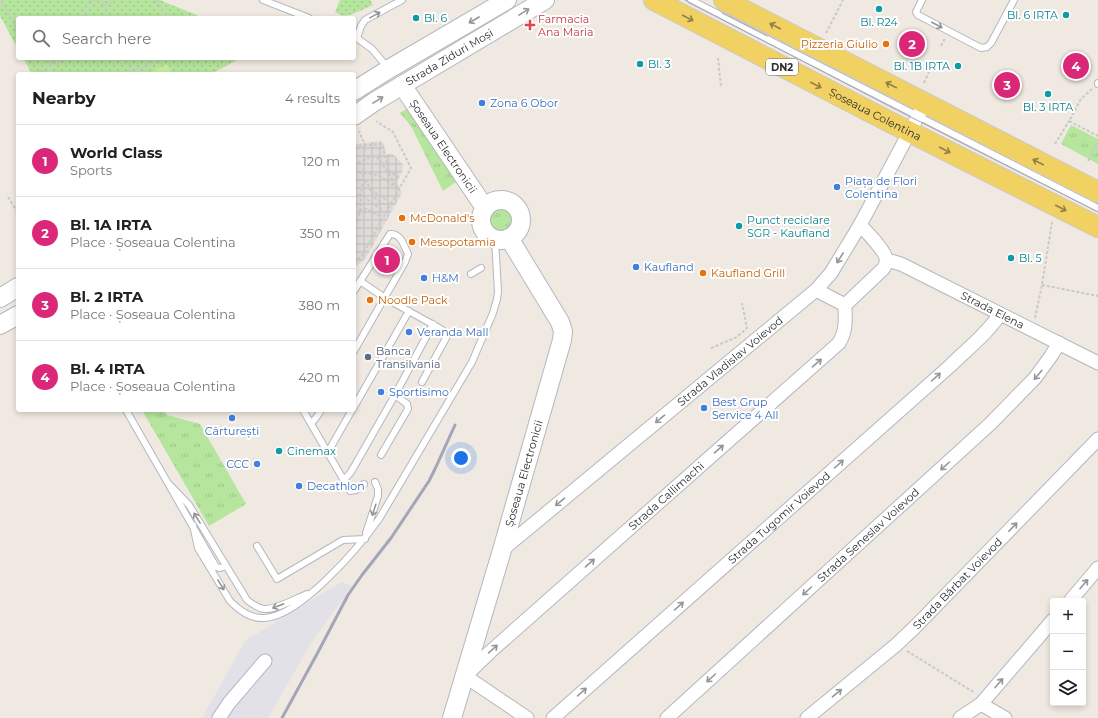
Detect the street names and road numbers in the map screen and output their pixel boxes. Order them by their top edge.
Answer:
street label: Strada Ziduri Moși [403,26,496,89]
road number: DN2 [766,59,798,75]
street label: Șoseaua Colentina [827,85,924,144]
street label: Șoseaua Electronicii [407,97,480,196]
street label: Strada Elena [958,288,1027,332]
street label: Strada Vladislav Voievod [674,313,786,409]
street label: Șoseaua Electronicii [502,418,546,528]
street label: Strada Callimachi [626,459,707,533]
street label: Strada Tugomir Voievod [725,469,833,567]
street label: Strada Seneslav Voievod [814,485,922,585]
street label: Strada Bărbat Voievod [910,535,1005,632]

